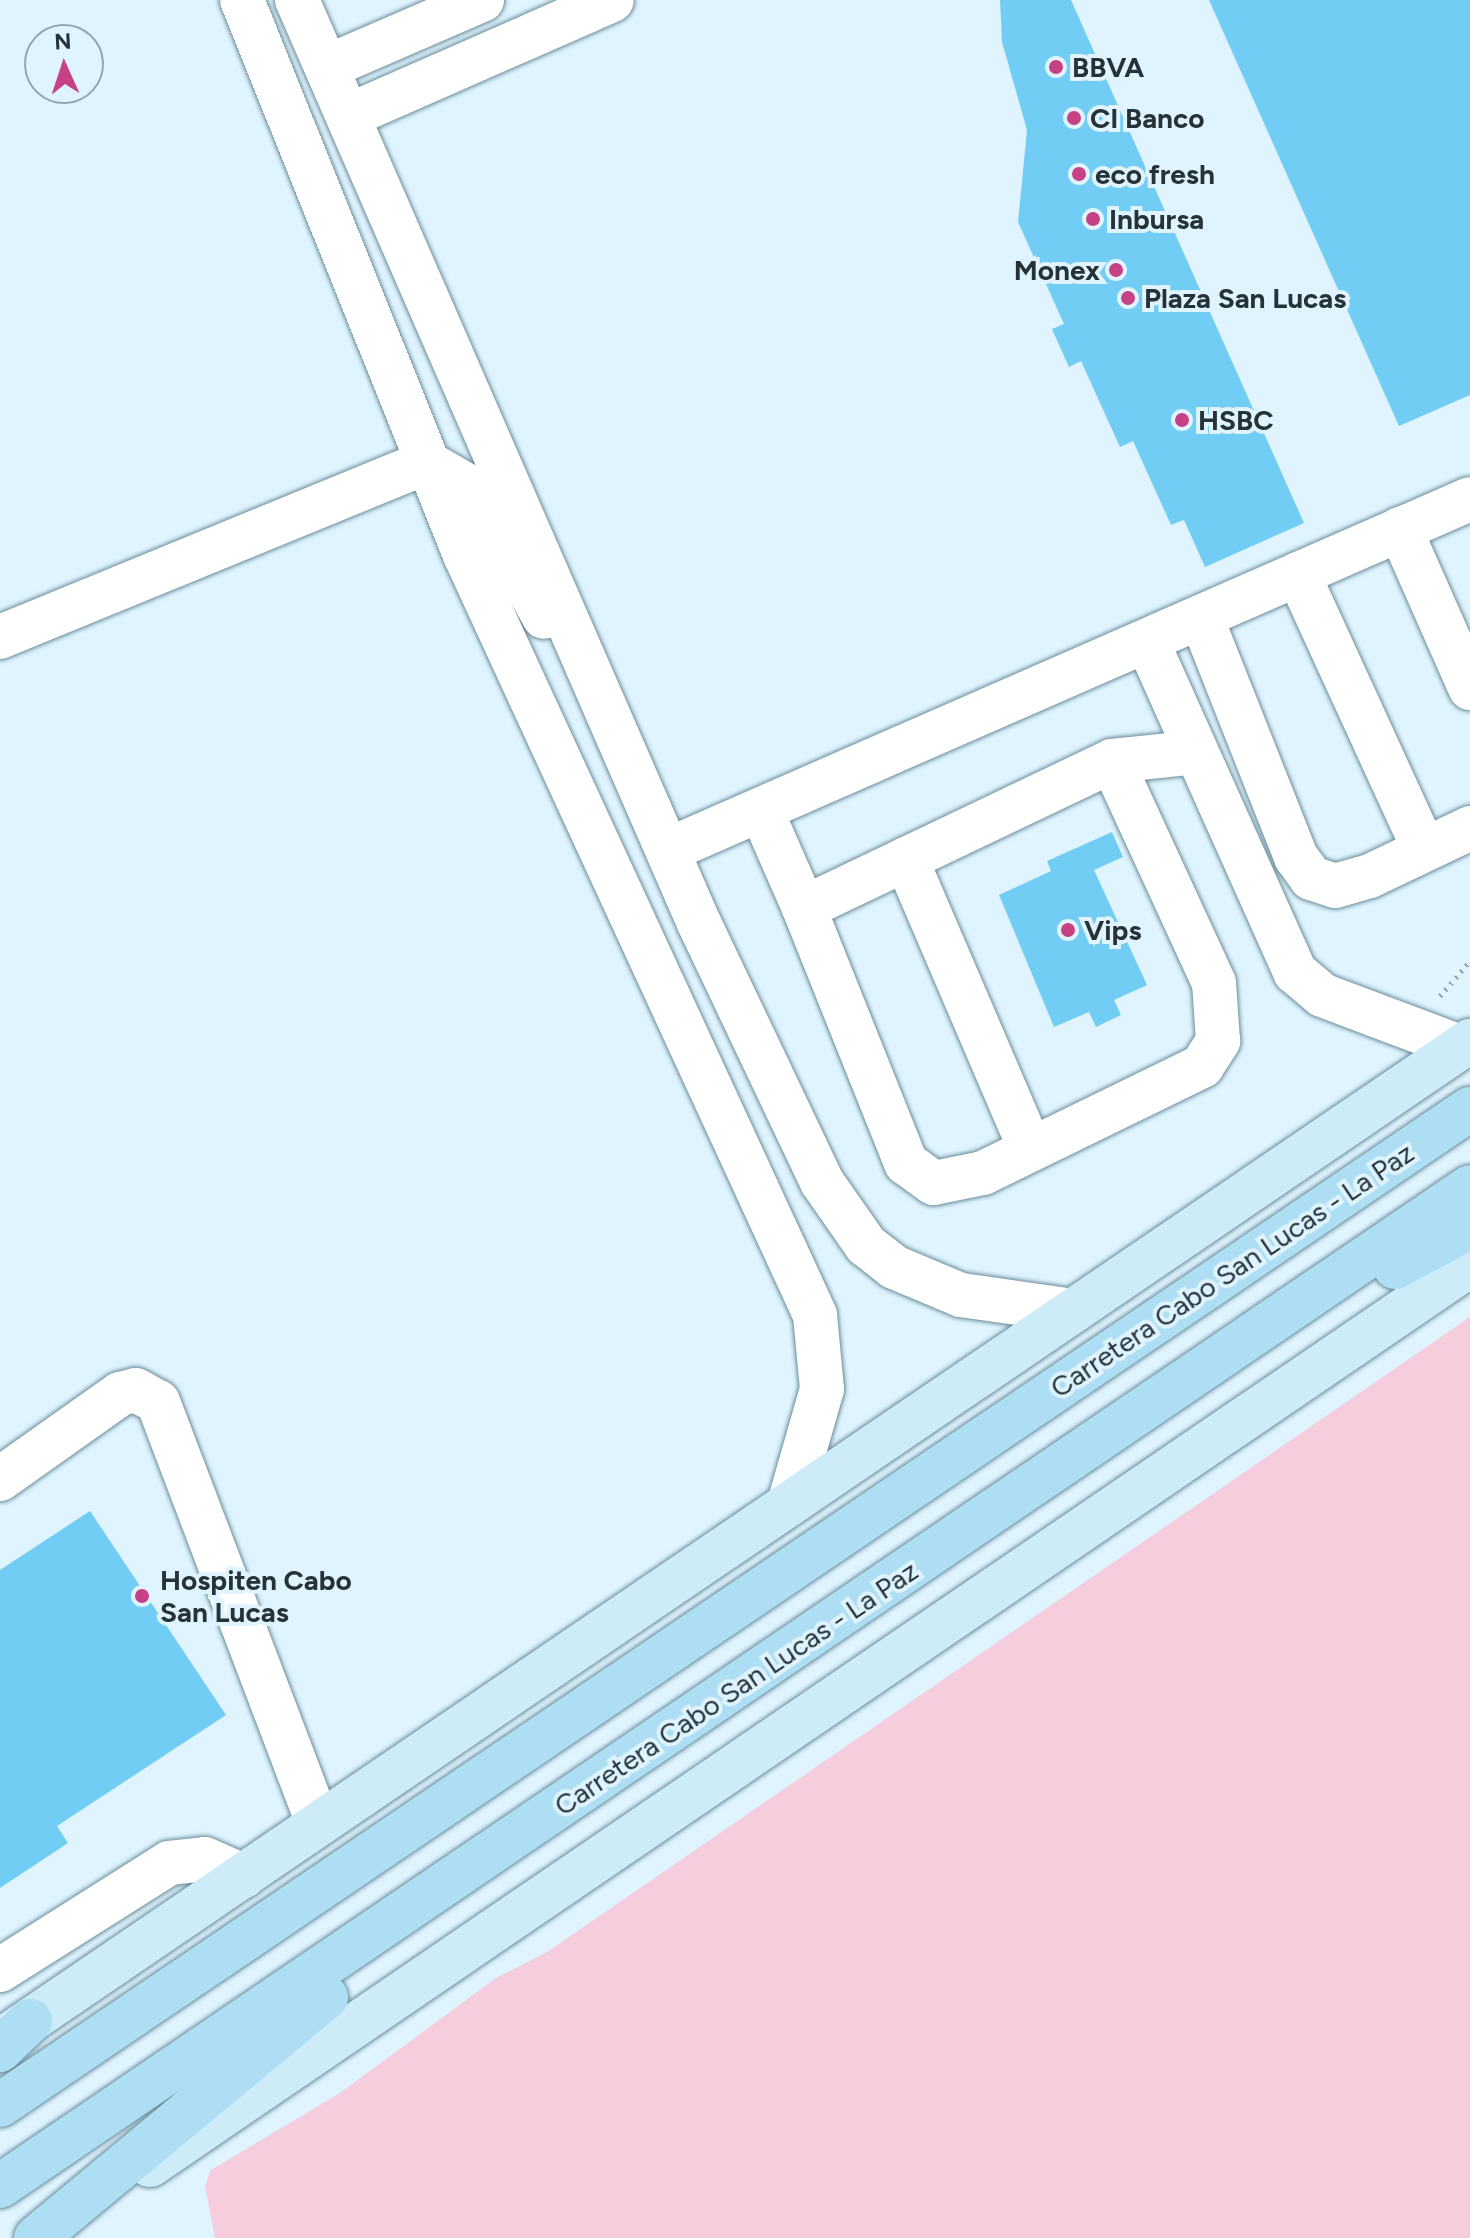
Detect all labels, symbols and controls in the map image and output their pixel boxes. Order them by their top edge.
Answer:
north arrow [24,24,104,104]
text: N [54,28,72,55]
place label: BBVA [1072,50,1144,84]
marker: BBVA [1047,58,1065,76]
place label: CI Banco [1090,101,1205,135]
marker: CI Banco [1065,109,1083,127]
place label: eco fresh [1095,157,1215,191]
marker: eco fresh [1070,165,1088,183]
place label: Inbursa [1109,202,1204,236]
marker: Inbursa [1084,210,1102,228]
place label: Monex [1014,253,1100,287]
marker: Monex [1107,261,1125,279]
place label: Plaza San Lucas [1144,281,1346,315]
marker: Plaza San Lucas [1119,289,1137,307]
place label: HSBC [1198,403,1273,437]
marker: HSBC [1173,411,1191,429]
place label: Vips [1084,913,1141,947]
marker: Vips [1059,921,1077,939]
street label: Carretera Cabo San Lucas - La Paz [1044,1136,1420,1404]
street label: Carretera Cabo San Lucas - La Paz [548,1554,924,1822]
place label: Hospiten Cabo San Lucas [160,1563,352,1629]
marker: Hospiten Cabo San Lucas [131,1585,153,1607]

